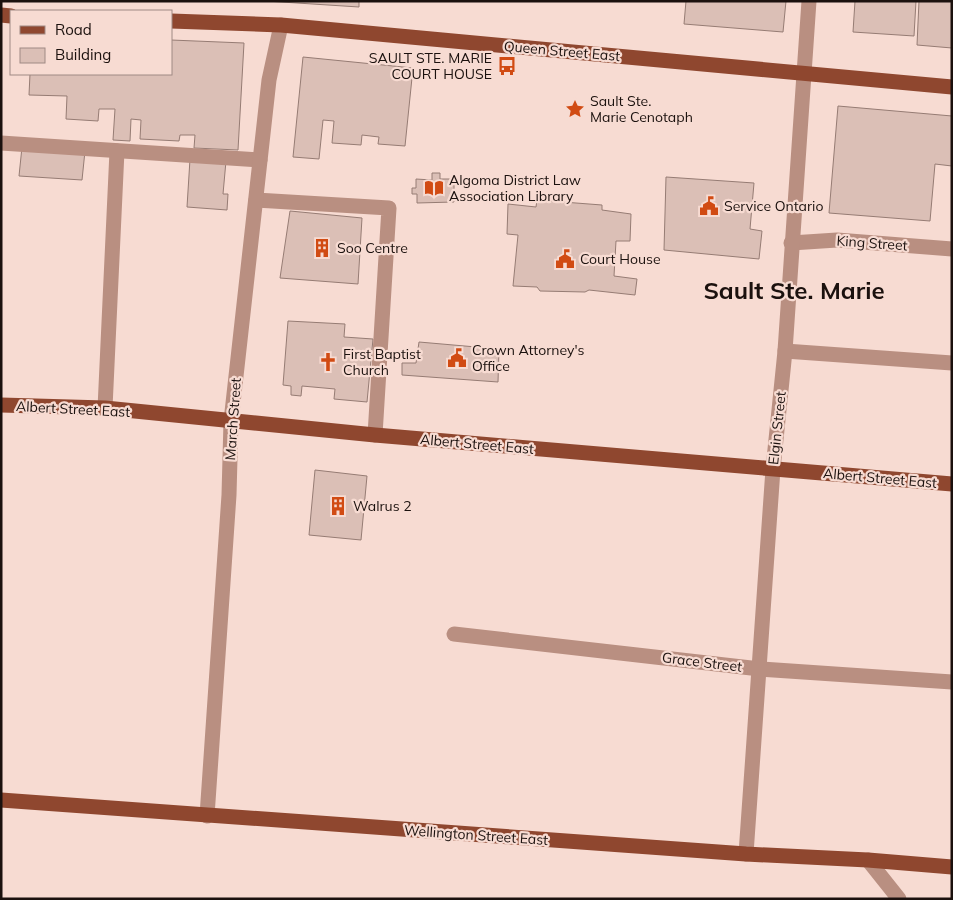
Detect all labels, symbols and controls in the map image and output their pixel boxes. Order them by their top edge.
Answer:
legend [10,10,172,75]
text: Road [55,20,92,39]
street label: Queen Street East [503,37,621,65]
text: Building [55,45,111,64]
place label: SAULT STE. MARIE COURT HOUSE [369,49,492,83]
bus stop icon: SAULT STE. MARIE COURT HOUSE [496,55,518,77]
place label: Sault Ste. Marie Cenotaph [590,92,693,126]
place icon: Sault Ste. Marie Cenotaph [564,98,586,120]
place label: Algoma District Law Association Library [449,171,581,205]
library icon: Algoma District Law Association Library [423,177,445,199]
public building icon: Service Ontario [698,195,720,217]
place label: Service Ontario [724,197,823,215]
street label: King Street [836,232,908,254]
building icon: Soo Centre [311,237,333,259]
place label: Soo Centre [337,239,408,257]
public building icon: Court House [554,248,576,270]
place label: Court House [580,250,661,268]
district label: Sault Ste. Marie [703,275,885,305]
place label: Crown Attorney's Office [472,341,584,375]
place label: First Baptist Church [343,345,421,379]
public building icon: Crown Attorney's Office [446,347,468,369]
church icon: First Baptist Church [317,351,339,373]
street label: March Street [221,377,245,461]
street label: Elgin Street [764,390,790,466]
street label: Albert Street East [15,397,131,421]
street label: Albert Street East [419,430,535,458]
street label: Albert Street East [822,464,938,492]
building icon: Walrus 2 [327,495,349,517]
place label: Walrus 2 [353,497,412,515]
street label: Grace Street [661,648,743,676]
street label: Wellington Street East [403,821,549,849]

